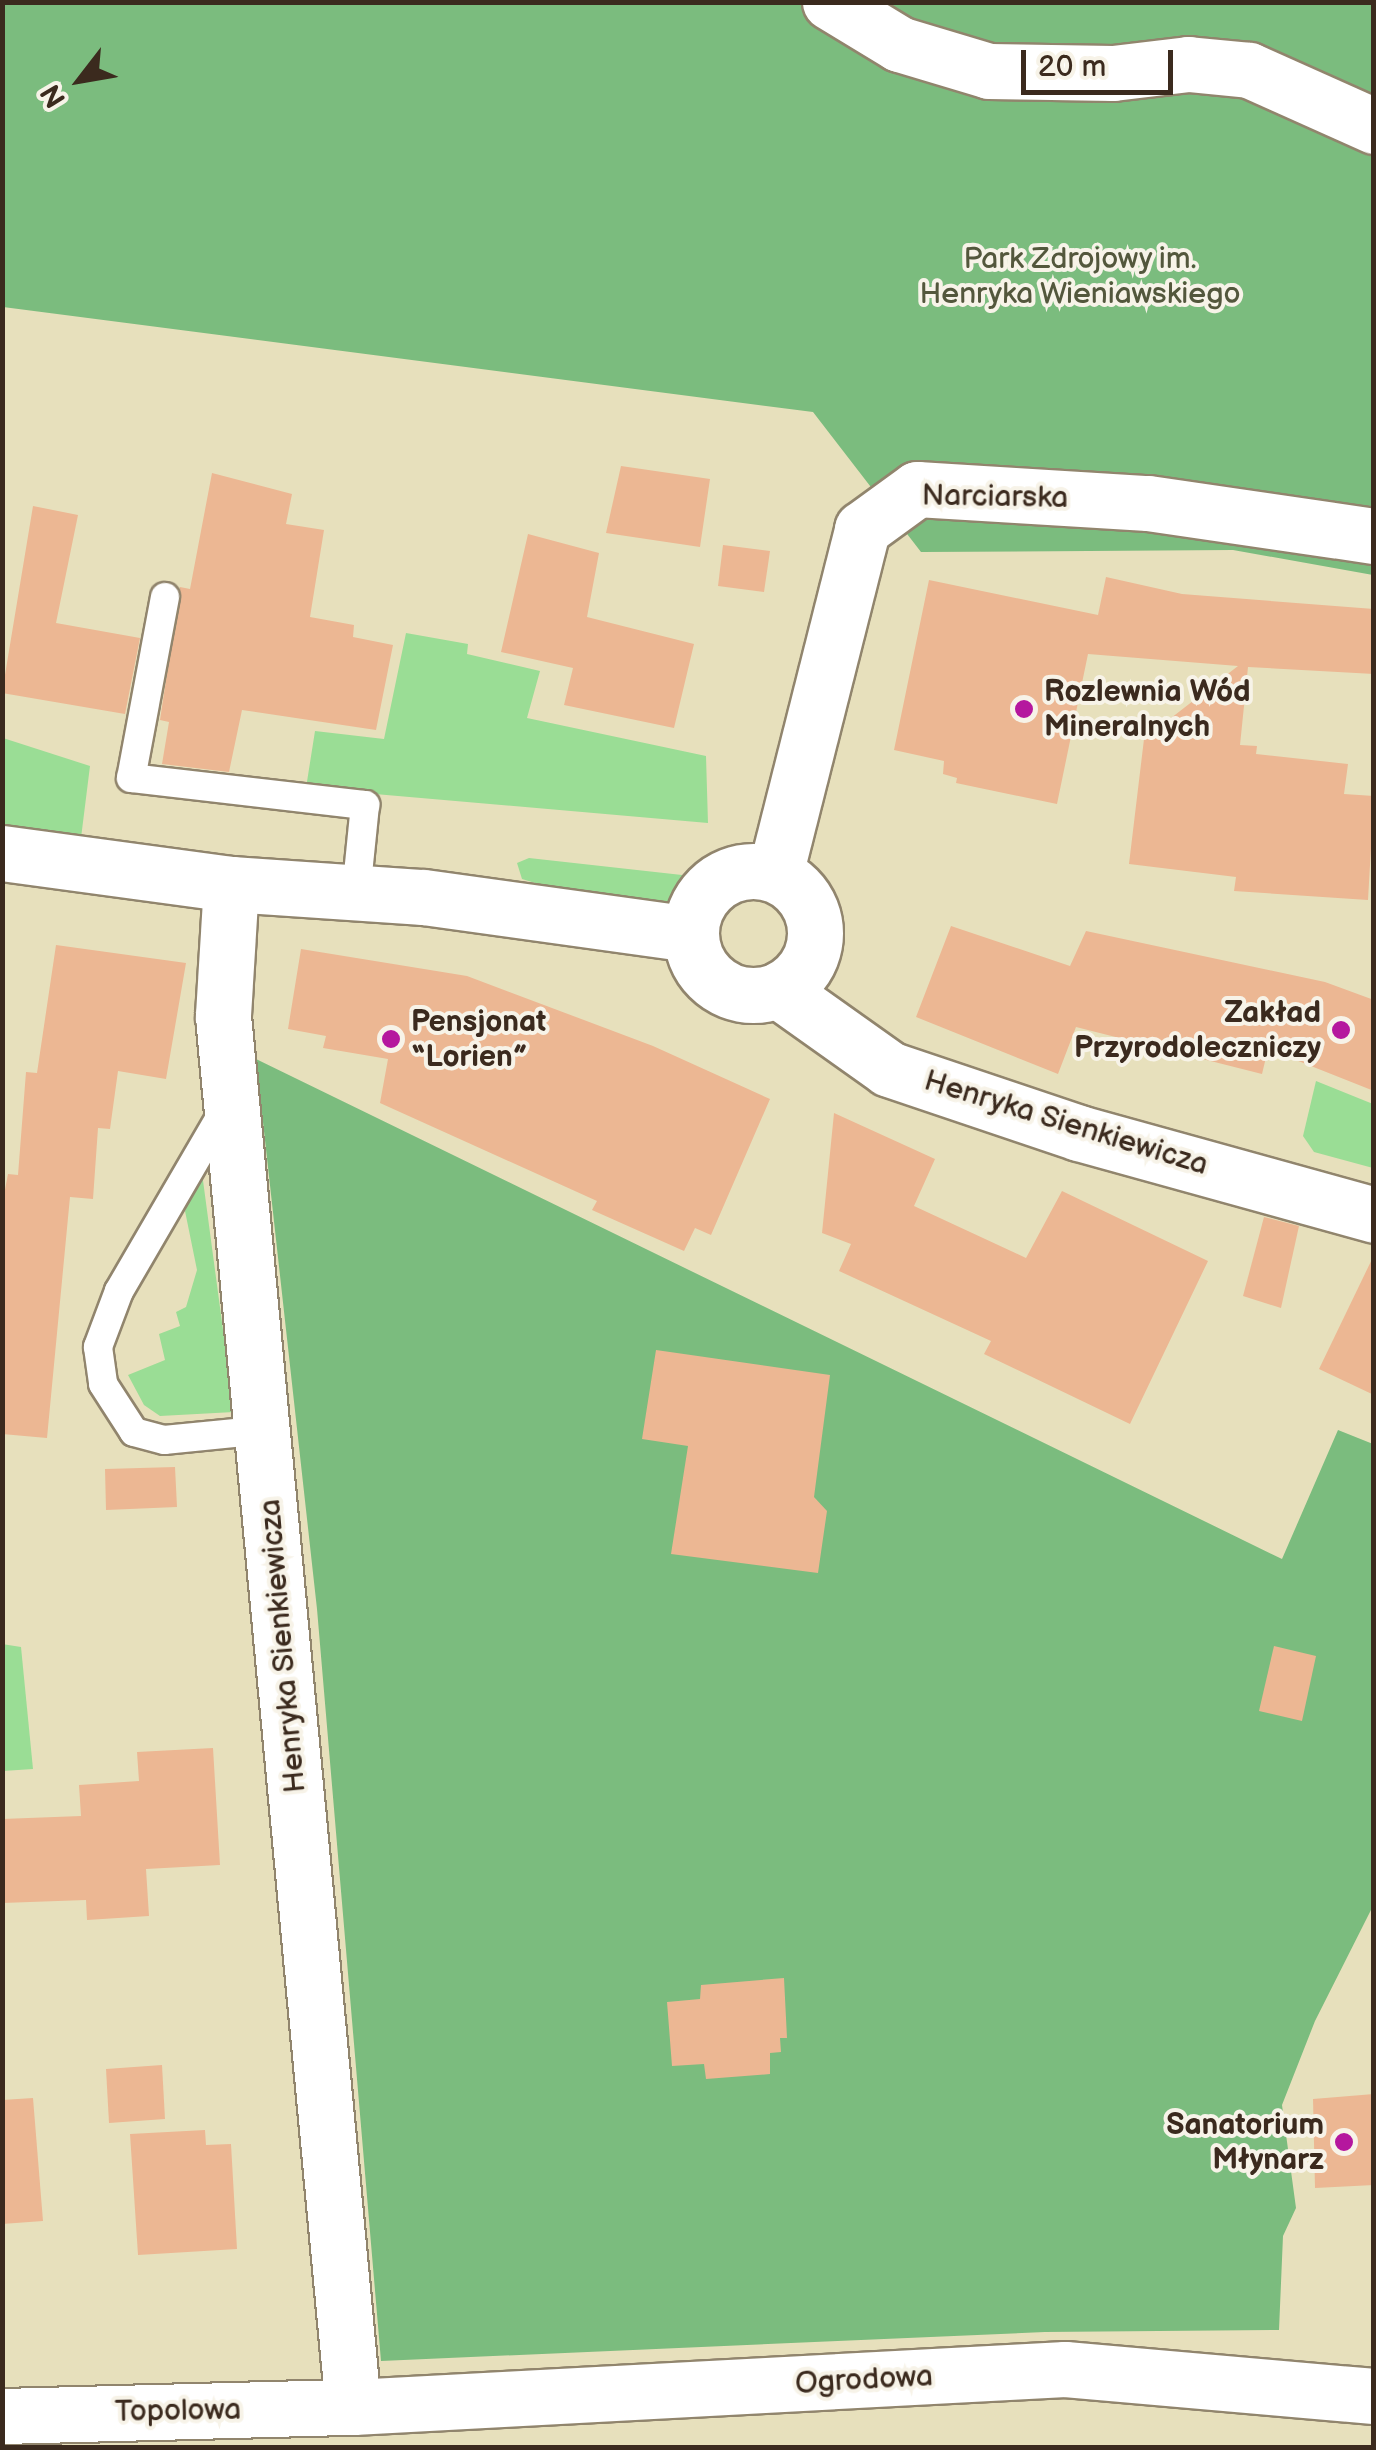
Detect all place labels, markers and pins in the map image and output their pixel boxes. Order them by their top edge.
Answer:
place label: Rozlewnia Wód Mineralnych [1044,674,1251,744]
marker: Rozlewnia Wód Mineralnych [1013,698,1035,720]
place label: Zakład Przyrodoleczniczy [1074,995,1321,1066]
place label: Pensjonat “Lorien” [411,1004,546,1074]
marker: Zakład Przyrodoleczniczy [1330,1019,1352,1041]
marker: Pensjonat “Lorien” [380,1028,402,1050]
place label: Sanatorium Młynarz [1166,2107,1324,2178]
marker: Sanatorium Młynarz [1333,2131,1355,2153]

